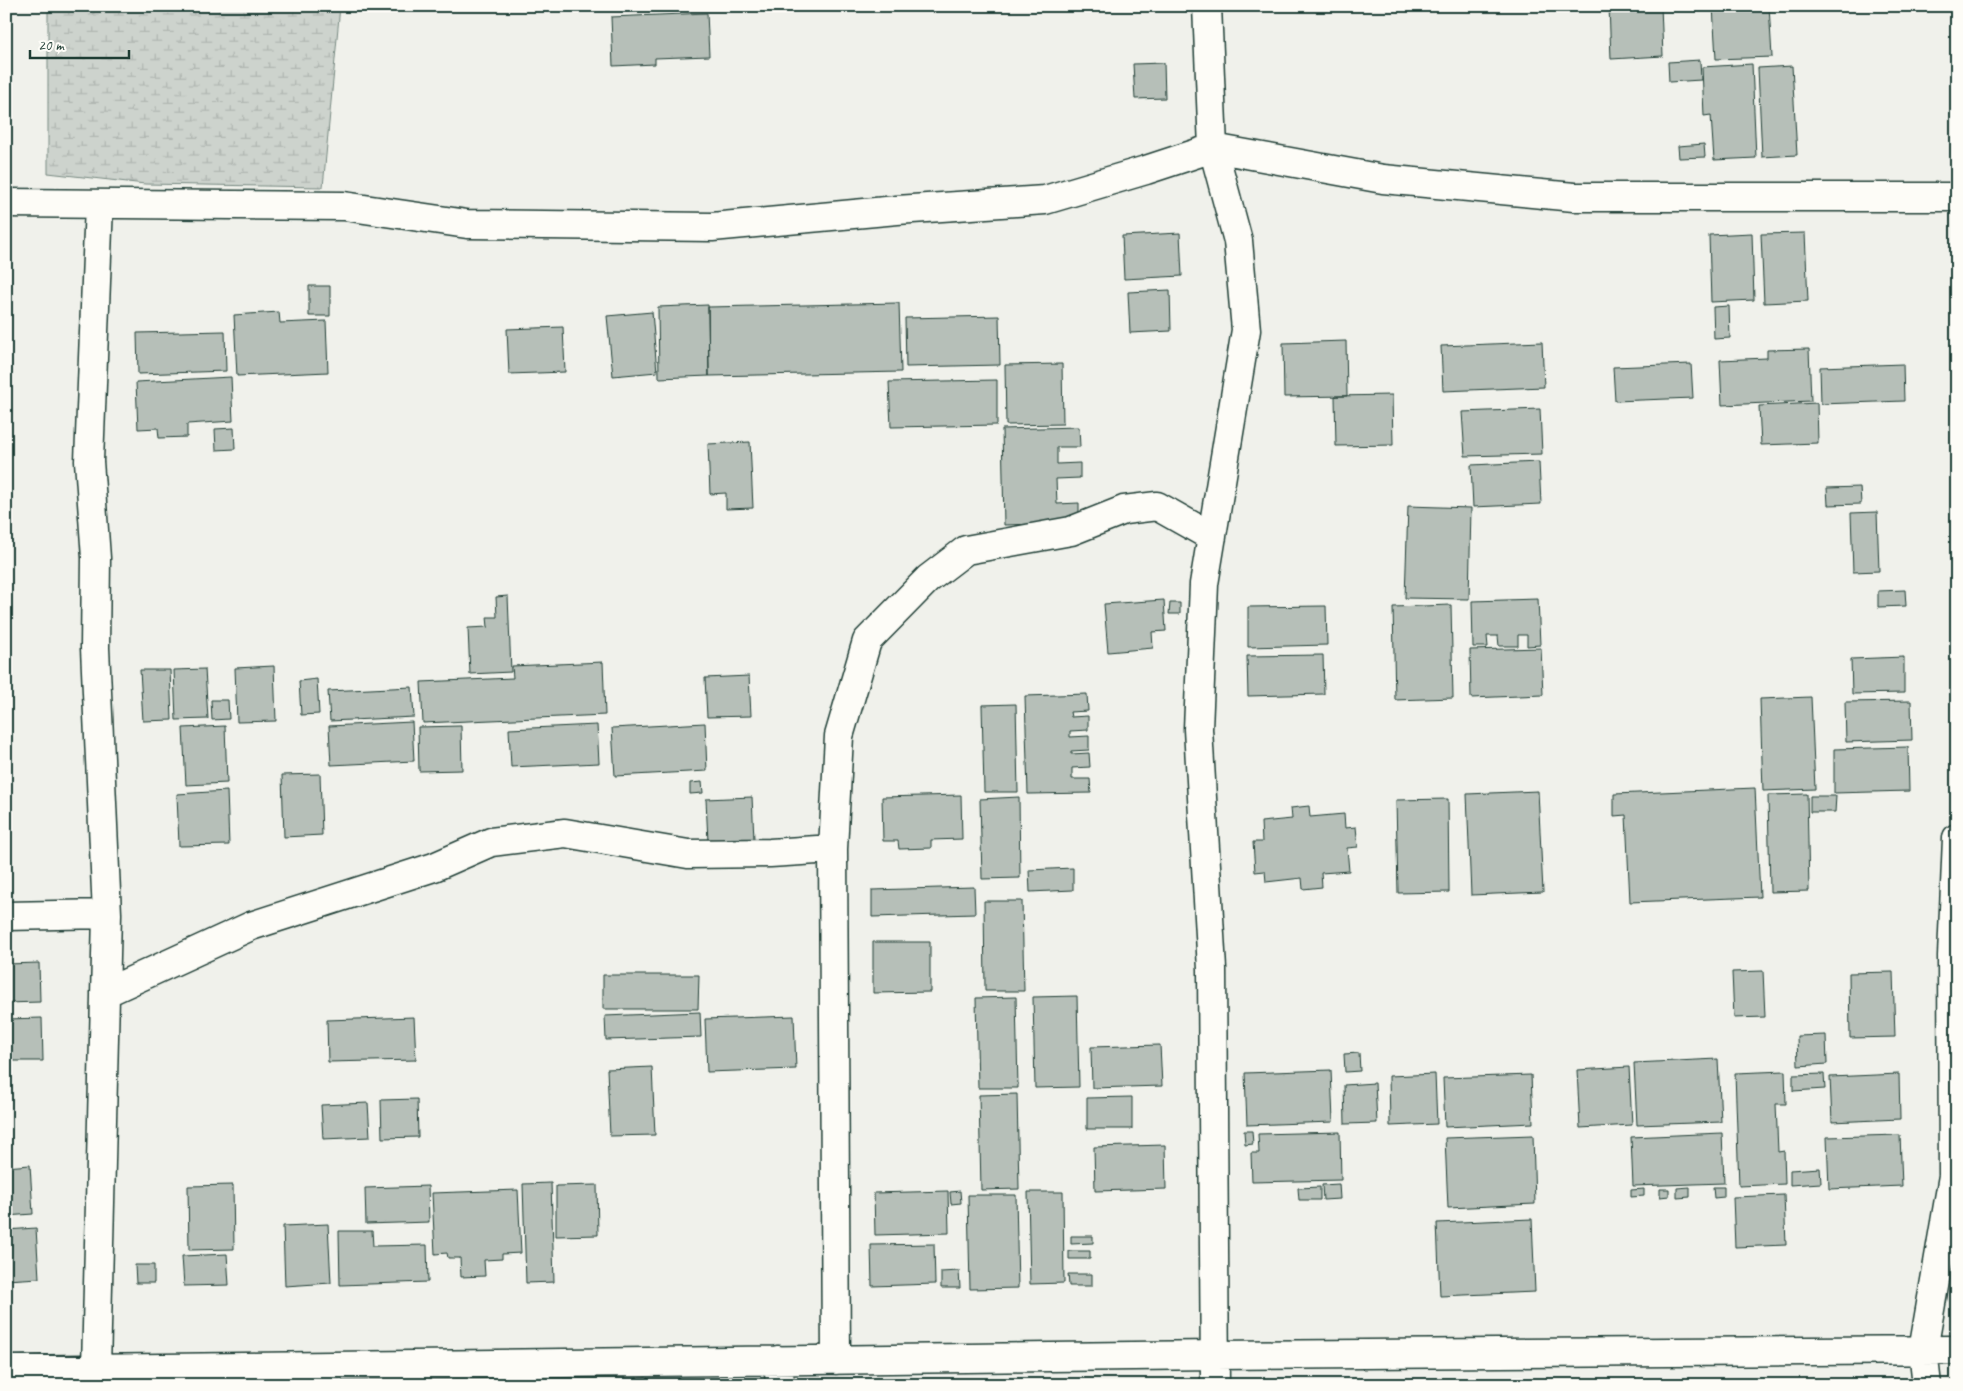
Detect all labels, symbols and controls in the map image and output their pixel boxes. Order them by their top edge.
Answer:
scale bar [30,28,129,60]
text: 20 m [38,36,65,55]

